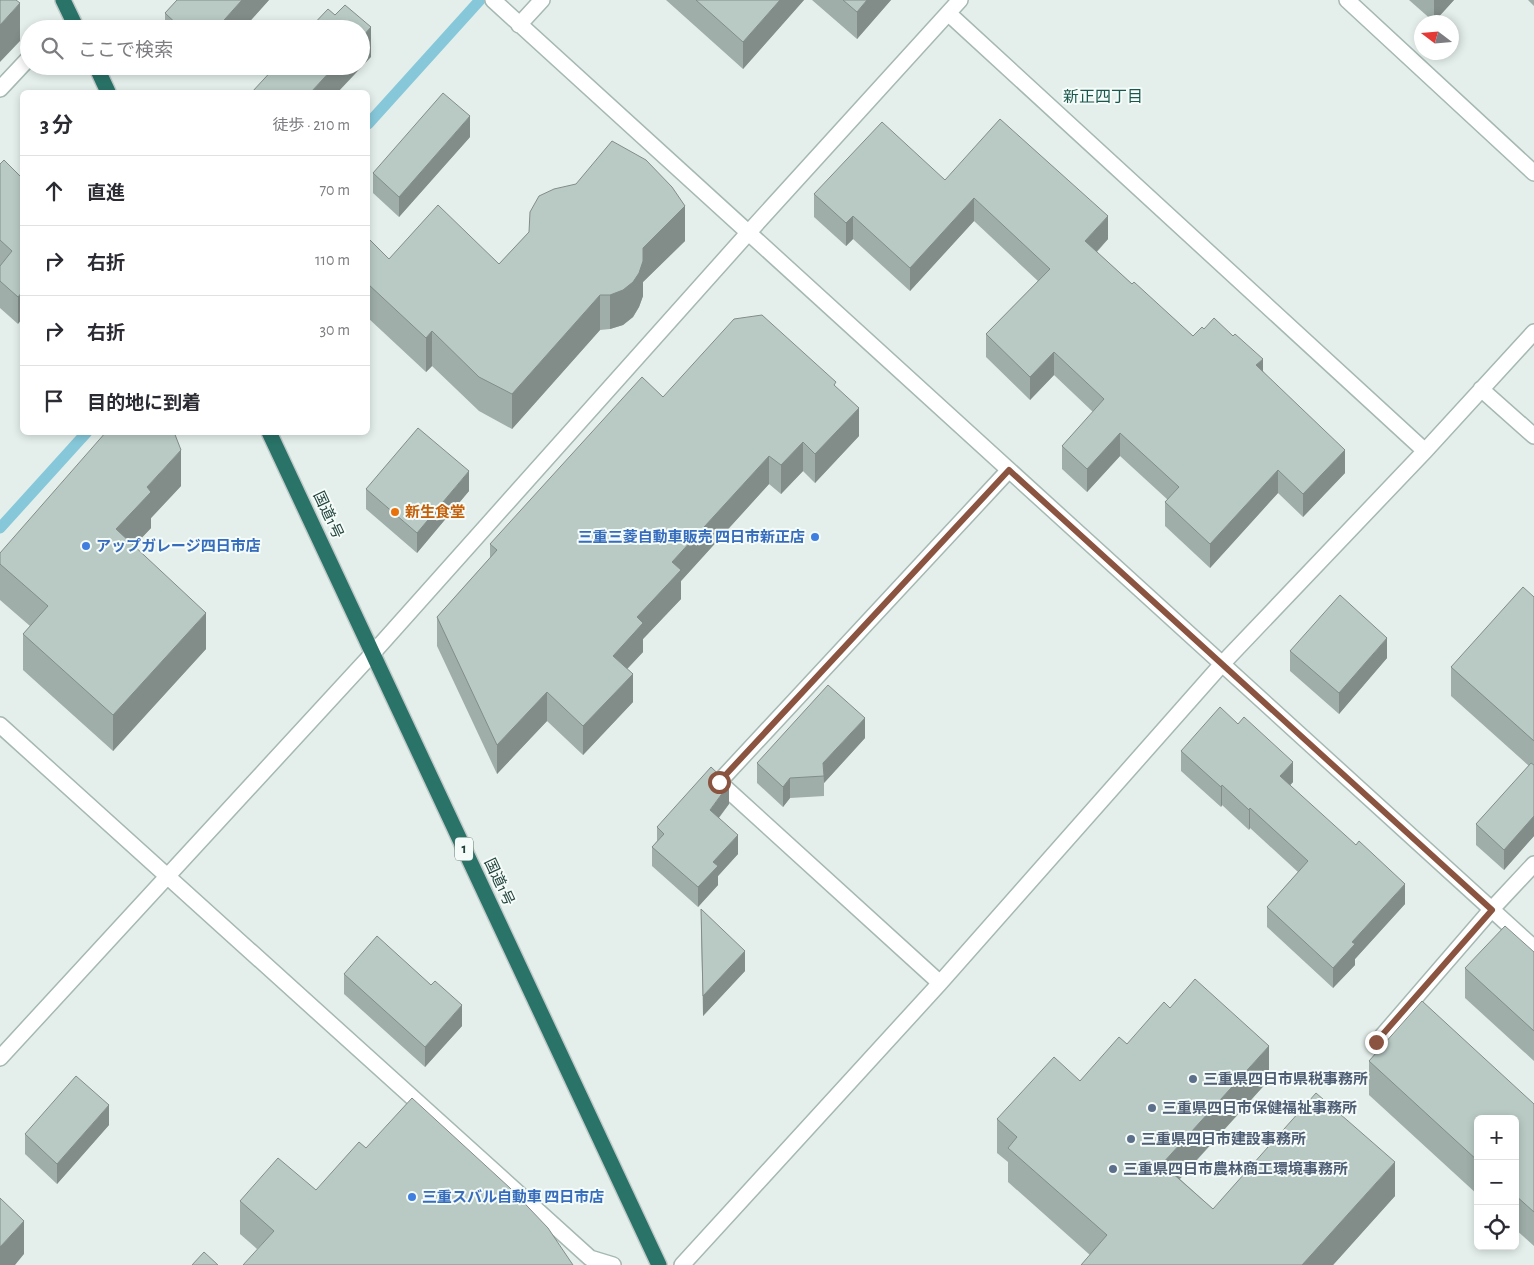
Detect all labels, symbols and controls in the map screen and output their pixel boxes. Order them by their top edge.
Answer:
north arrow [1414,15,1459,60]
search box [20,20,370,75]
icon: search [38,34,66,62]
text: ここで検索 [78,41,173,60]
district label: 新正四丁目 [1063,88,1143,105]
text: 3 分 [40,115,73,136]
text: 徒歩 · 210 m [272,117,350,133]
icon: ahead [40,177,68,205]
text: 70 m [319,182,350,198]
text: 直進 [87,184,125,203]
icon: right [40,247,68,275]
text: 110 m [315,252,350,268]
text: 右折 [87,254,125,273]
icon: right [40,317,68,345]
text: 30 m [320,322,350,338]
text: 右折 [87,324,125,343]
icon: arrive [40,387,68,415]
text: 目的地に到着 [87,394,201,413]
street label: 国道1号 [311,489,346,541]
place label: 新生食堂 [405,504,465,520]
marker: 新生食堂 [389,506,401,518]
place label: 三重三菱自動車販売 四日市新正店 [578,529,805,545]
marker: 三重三菱自動車販売 四日市新正店 [809,531,821,543]
place label: アップガレージ四日市店 [96,538,261,554]
marker: アップガレージ四日市店 [80,540,92,552]
route start [708,771,731,794]
road number: 1 [455,838,473,861]
street label: 国道1号 [482,856,517,908]
route end [1365,1031,1388,1054]
place label: 三重県四日市県税事務所 [1203,1071,1368,1087]
marker: 三重県四日市県税事務所 [1187,1073,1199,1085]
place label: 三重県四日市保健福祉事務所 [1162,1100,1357,1116]
marker: 三重県四日市保健福祉事務所 [1146,1102,1158,1114]
map controls [1474,1115,1519,1250]
button: + [1474,1115,1519,1160]
place label: 三重県四日市建設事務所 [1141,1131,1306,1147]
marker: 三重県四日市建設事務所 [1125,1133,1137,1145]
button: − [1474,1160,1519,1205]
place label: 三重県四日市農林商工環境事務所 [1123,1161,1348,1177]
marker: 三重県四日市農林商工環境事務所 [1107,1163,1119,1175]
place label: 三重スバル自動車 四日市店 [422,1189,604,1205]
marker: 三重スバル自動車 四日市店 [406,1191,418,1203]
button: locate [1474,1205,1519,1250]

